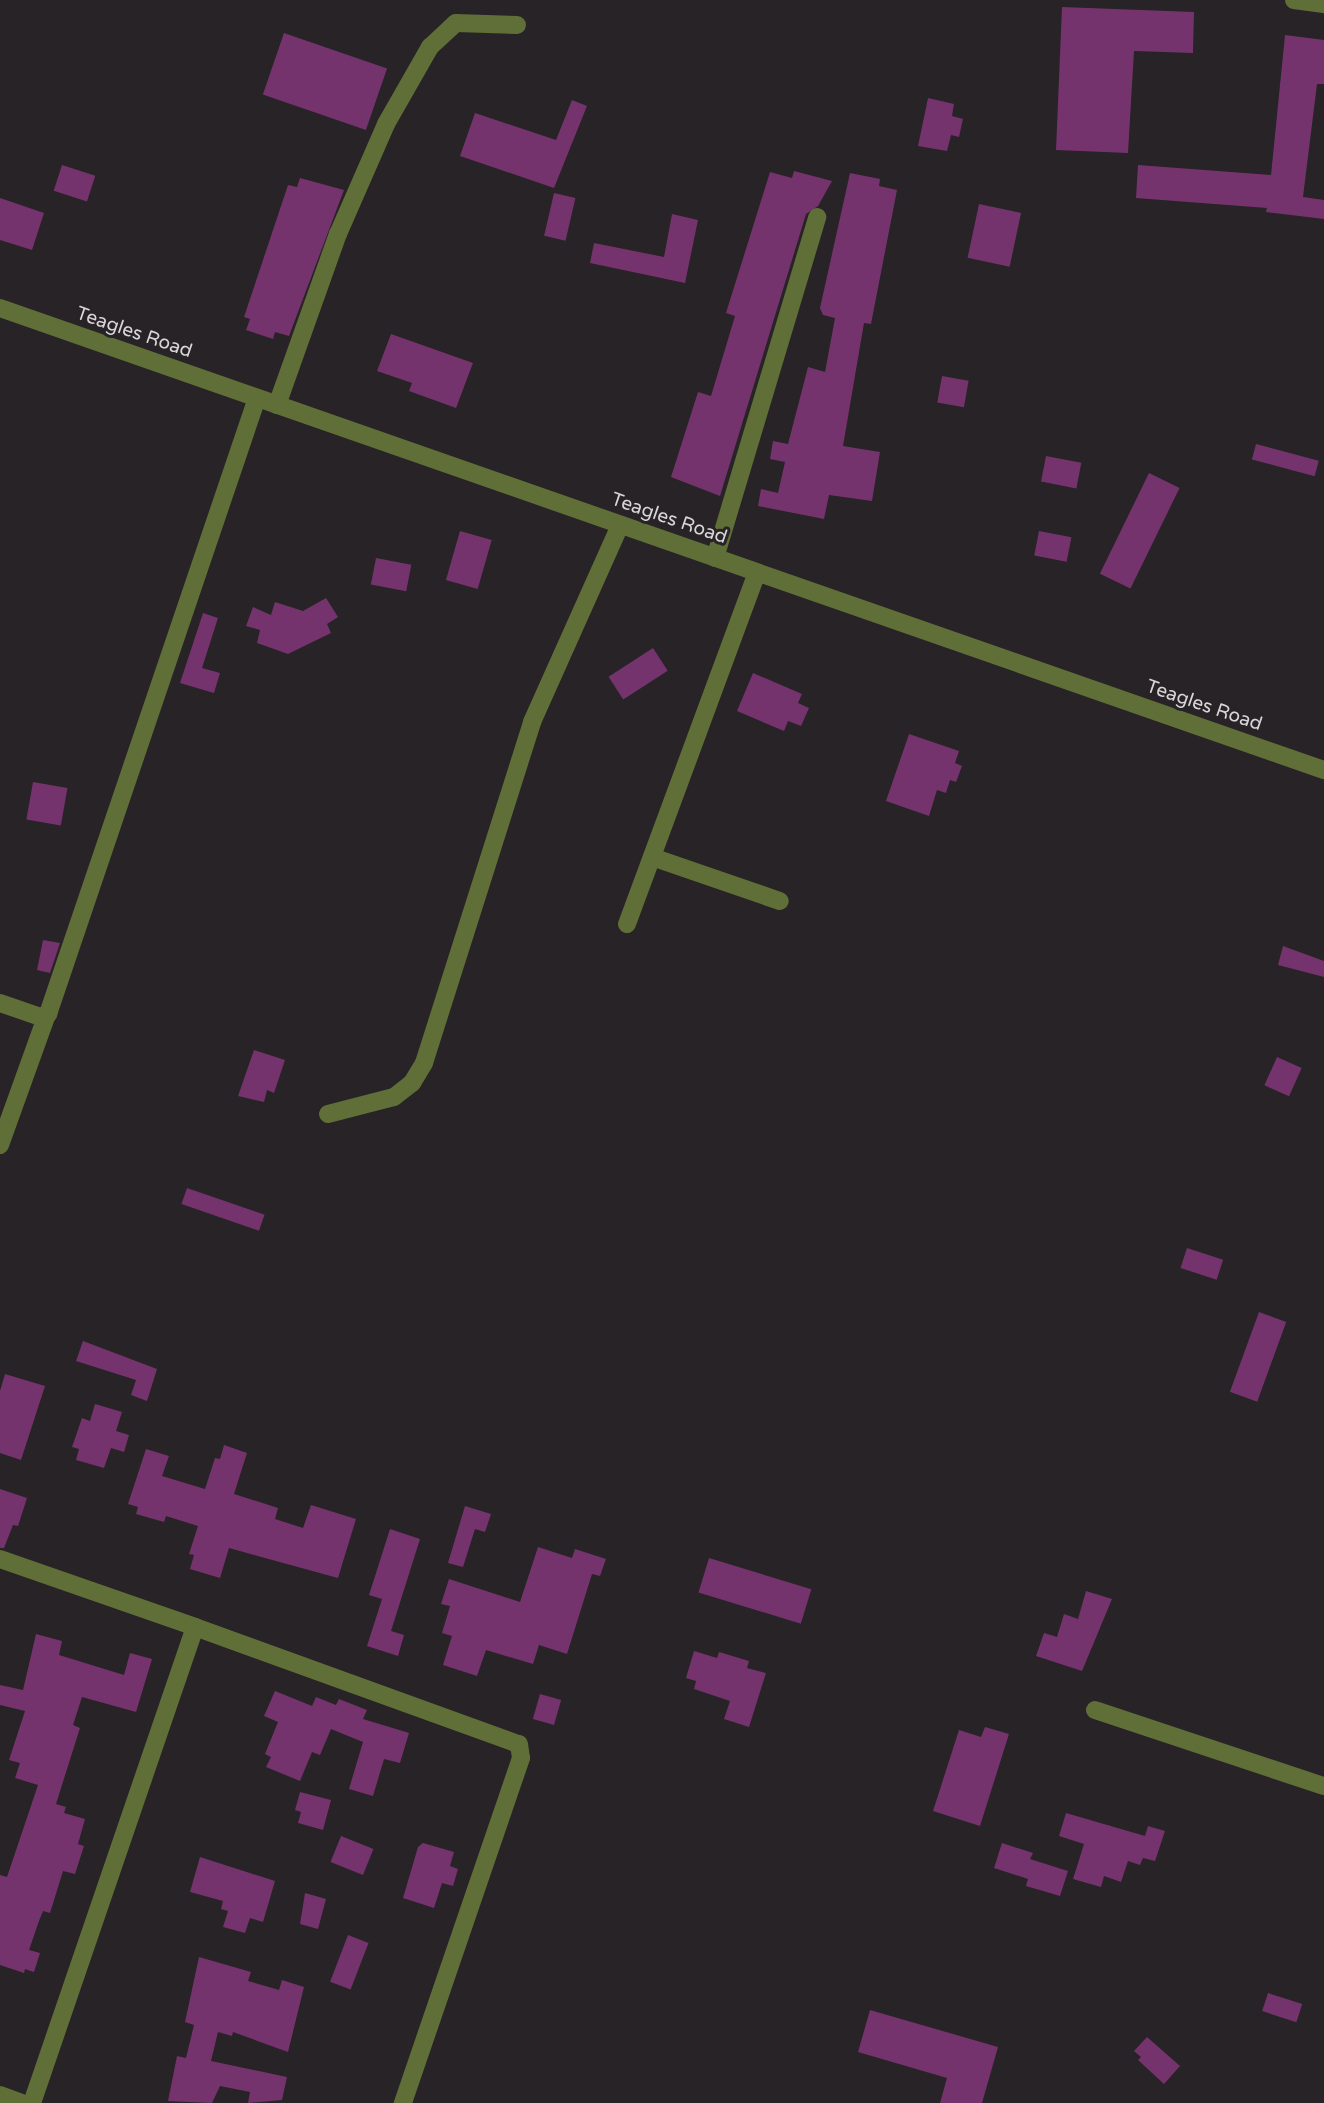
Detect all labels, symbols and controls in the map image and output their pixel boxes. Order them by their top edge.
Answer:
street label: Teagles Road [73,303,195,363]
street label: Teagles Road [608,489,730,549]
street label: Teagles Road [1143,676,1265,736]

